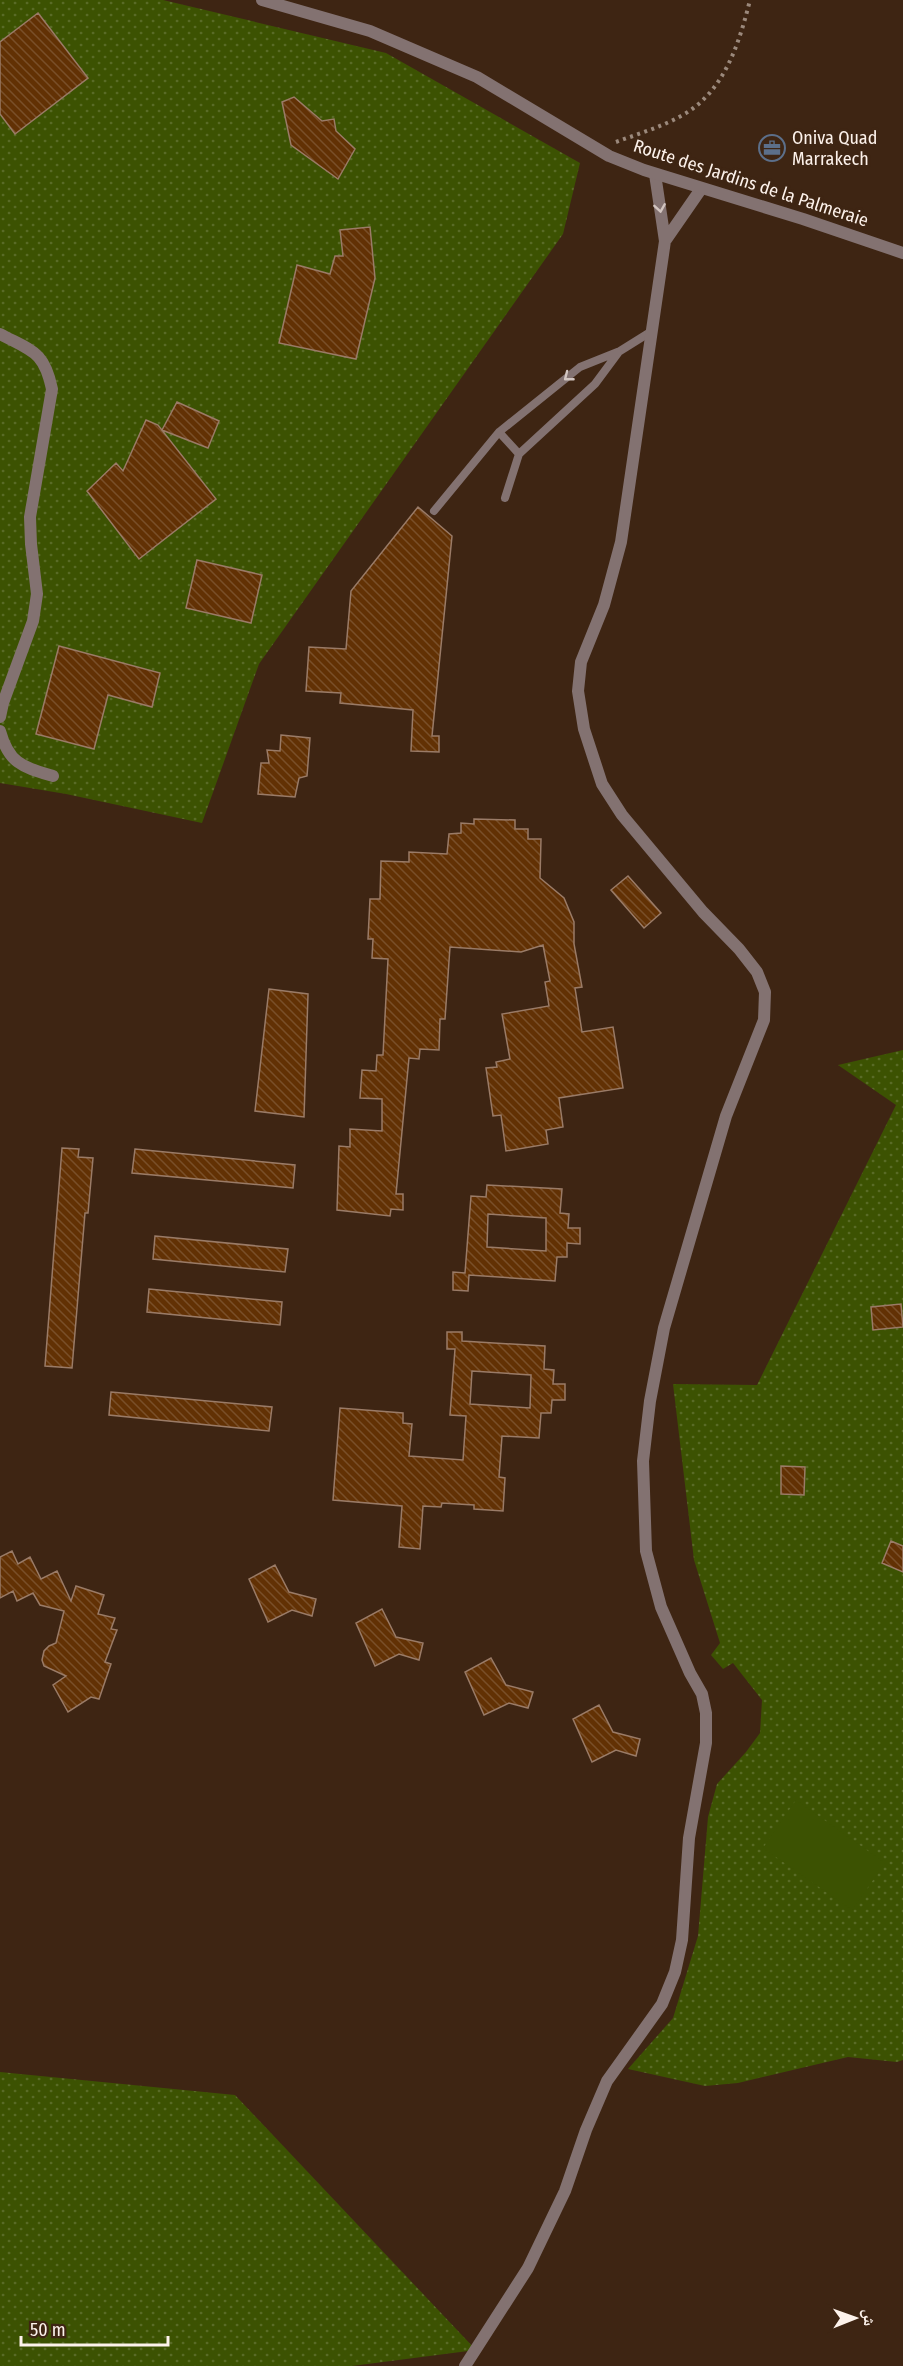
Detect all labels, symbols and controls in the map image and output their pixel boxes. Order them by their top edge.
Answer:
place label: Oniva Quad Marrakech [792,127,877,170]
office icon: Oniva Quad Marrakech [757,133,787,163]
street label: Route des Jardins de la Palmeraie [631,135,871,231]
one-way arrow [653,203,666,213]
one-way arrow [563,370,574,381]
north arrow [825,2288,885,2348]
scale bar [21,2309,168,2347]
text: ش [860,2309,879,2326]
text: 50 m [30,2319,66,2341]

